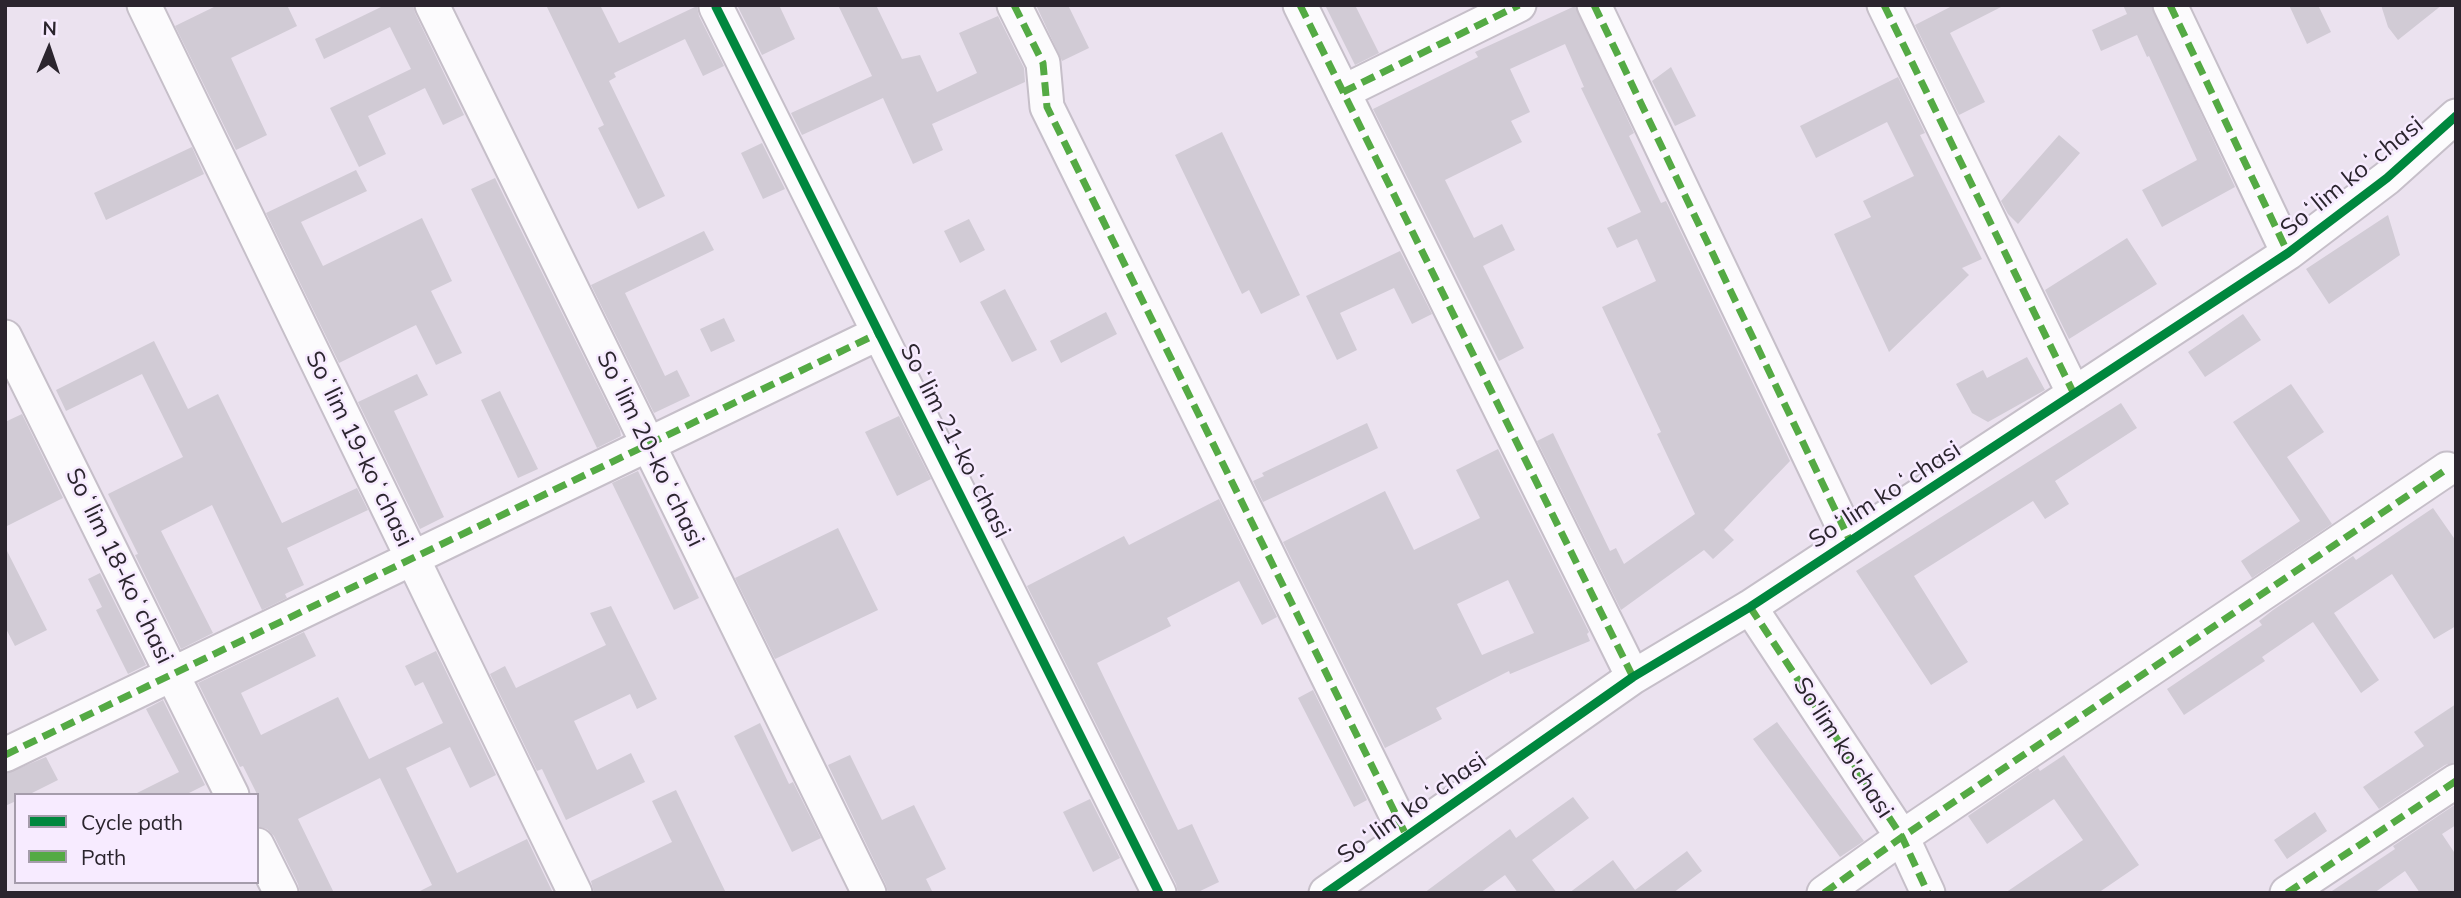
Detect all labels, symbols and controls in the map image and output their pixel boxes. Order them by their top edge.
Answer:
north arrow [14,14,84,84]
text: N [42,16,57,40]
street label: Soʻlim koʻchasi [2275,111,2429,243]
street label: Soʻlim 21-koʻchasi [894,339,1016,543]
street label: Soʻlim 19-koʻchasi [299,346,419,552]
street label: Soʻlim 20-koʻchasi [590,346,710,552]
street label: Soʻlim koʻchasi [1804,435,1966,555]
street label: Soʻlim 18-koʻchasi [59,463,179,669]
street label: So'lim ko'chasi [1787,672,1899,824]
street label: Soʻlim koʻchasi [1332,746,1492,870]
legend [14,793,259,884]
text: Cycle path [81,809,183,835]
text: Path [81,844,126,870]

